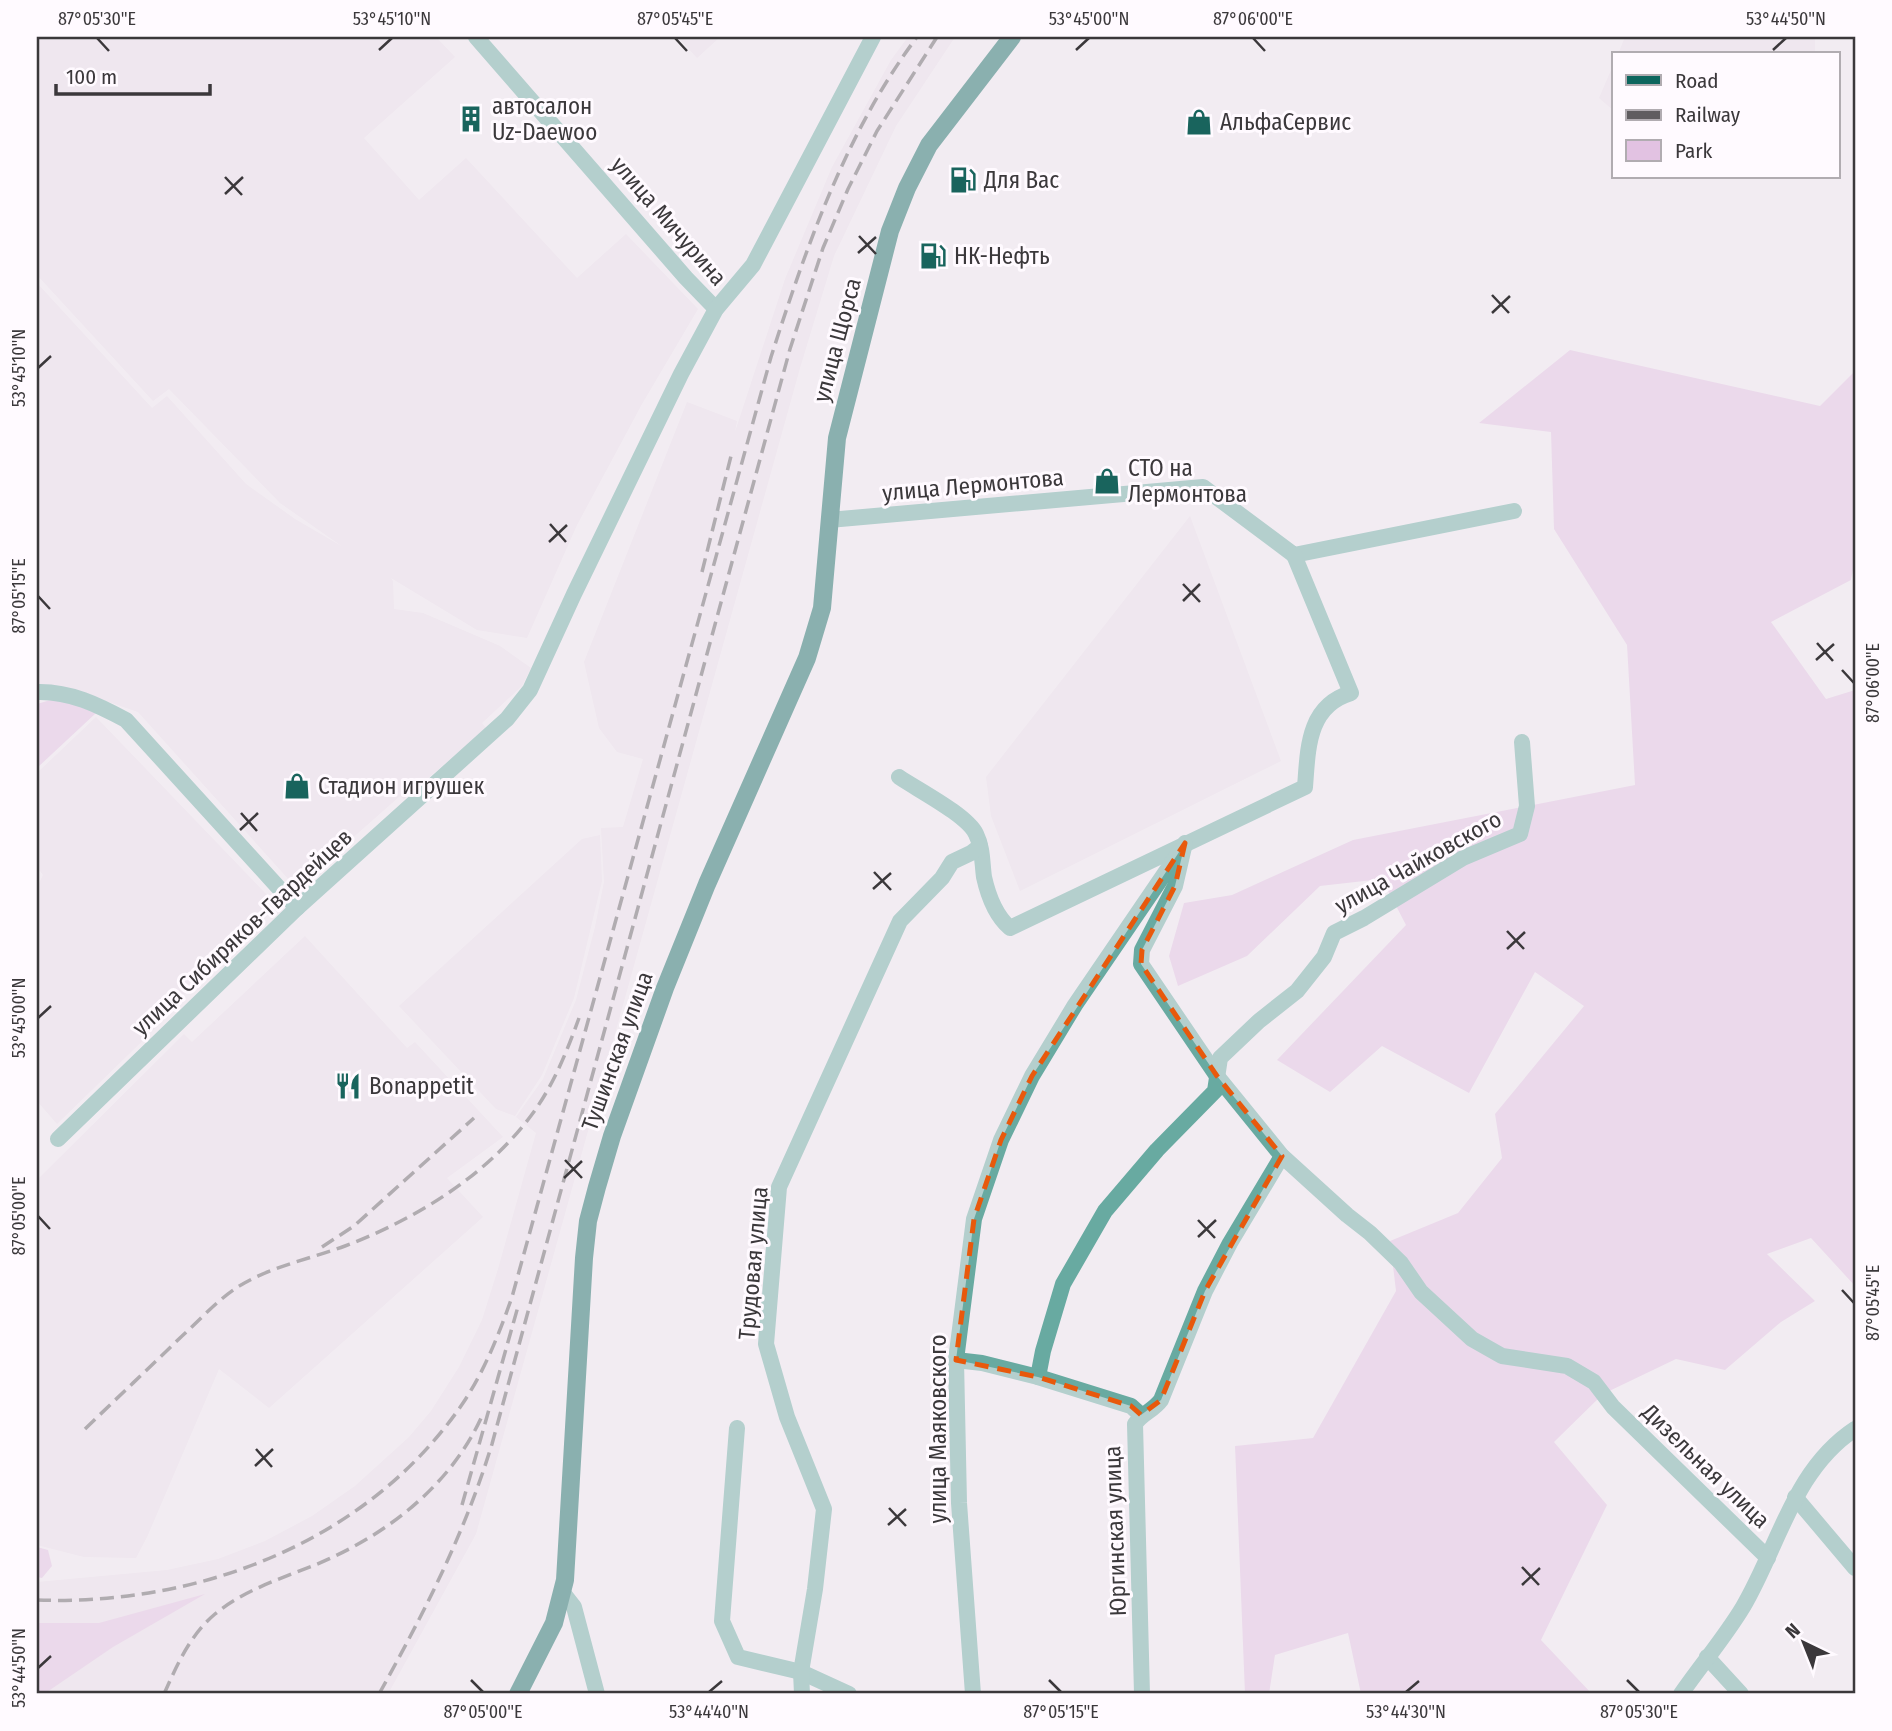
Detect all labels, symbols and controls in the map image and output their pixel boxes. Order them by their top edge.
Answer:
text: 87°05'30"E [58,8,136,30]
text: 53°45'10"N [353,8,431,30]
text: 87°05'45"E [637,8,713,30]
text: 53°45'00"N [1049,8,1129,30]
text: 87°06'00"E [1213,8,1293,30]
text: 53°44'50"N [1746,8,1826,30]
scale bar [56,52,210,96]
legend [1612,52,1840,178]
text: 100 m [66,64,117,90]
text: Road [1675,68,1719,94]
place label: автосалон Uz-Daewoo [492,92,597,146]
text: Railway [1675,102,1741,128]
building icon: автосалон Uz-Daewoo [456,104,486,134]
shop icon: АльфаСервис [1184,107,1214,137]
place label: АльфаСервис [1220,108,1351,136]
text: Park [1675,138,1713,164]
street label: улица Мичурина [605,151,733,291]
fuel station icon: Для Вас [948,165,978,195]
place label: Для Вас [983,166,1059,194]
fuel station icon: НК-Нефть [918,241,948,271]
place label: НК-Нефть [954,242,1050,270]
street label: улица Щорса [807,275,867,405]
text: 53°45'10"N [8,329,30,407]
place label: СТО на Лермонтова [1128,454,1247,508]
street label: улица Лермонтова [881,463,1065,507]
shop icon: СТО на Лермонтова [1092,466,1122,496]
text: 87°05'15"E [8,558,30,634]
text: 87°06'00"E [1862,643,1884,723]
shop icon: Стадион игрушек [282,771,312,801]
place label: Стадион игрушек [318,772,484,800]
street label: улица Чайковского [1330,805,1506,919]
street label: улица Сибиряков-Гвардейцев [126,823,358,1041]
street label: Тушинская улица [575,968,659,1134]
text: 53°45'00"N [8,978,30,1058]
restaurant icon: Bonappetit [333,1071,363,1101]
place label: Bonappetit [369,1072,474,1100]
text: 87°05'00"E [8,1176,30,1256]
street label: Трудовая улица [732,1185,774,1341]
text: 87°05'45"E [1862,1265,1884,1341]
street label: улица Маяковского [924,1334,952,1524]
street label: Дизельная улица [1636,1397,1776,1534]
street label: Юргинская улица [1098,1445,1132,1617]
north arrow [1770,1608,1840,1678]
text: N [1781,1619,1805,1643]
text: 53°44'50"N [8,1628,30,1708]
text: 87°05'00"E [443,1701,523,1723]
text: 53°44'40"N [669,1701,749,1723]
text: 87°05'15"E [1023,1701,1099,1723]
text: 53°44'30"N [1366,1701,1446,1723]
text: 87°05'30"E [1600,1701,1678,1723]

